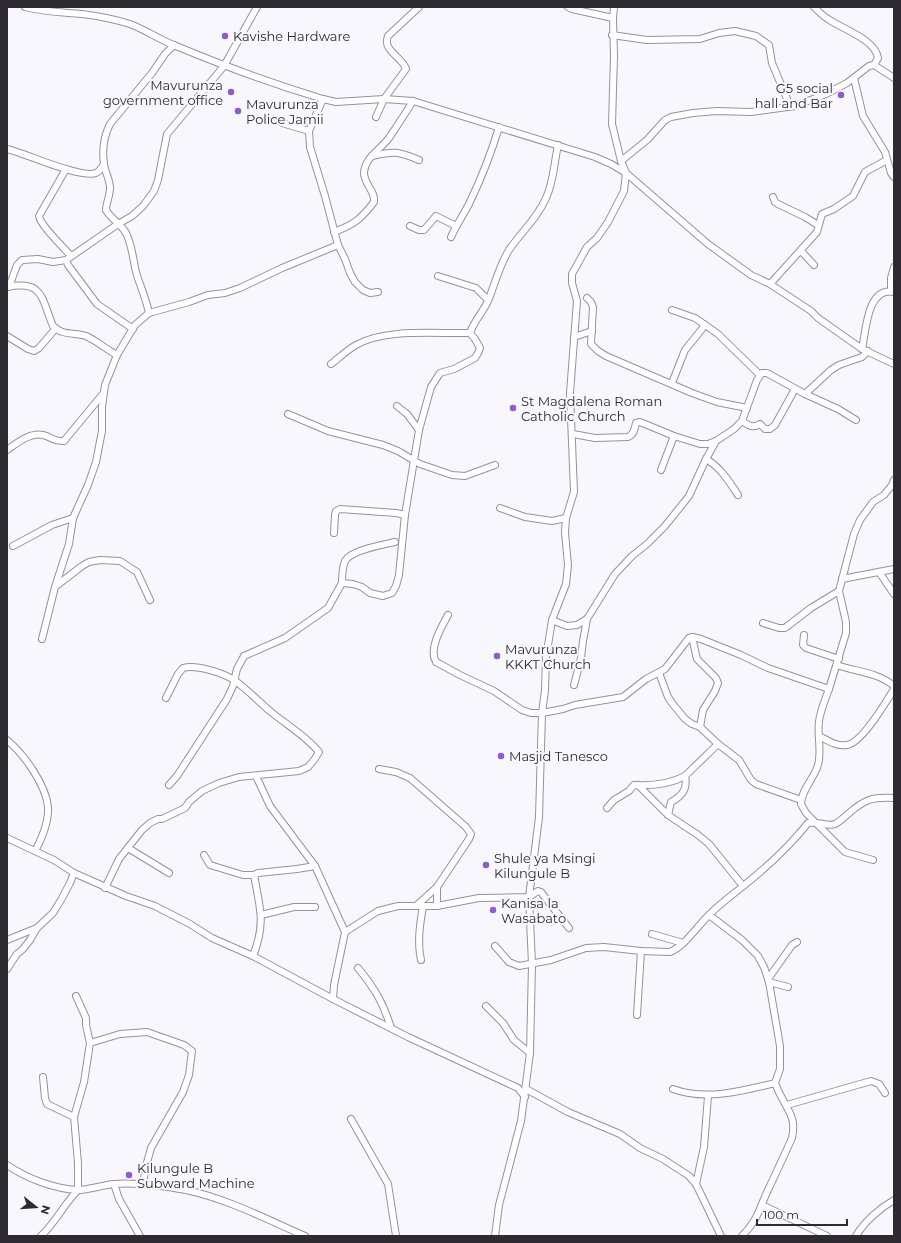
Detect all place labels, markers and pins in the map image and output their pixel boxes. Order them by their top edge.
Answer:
place label: Kavishe Hardware [233,28,351,44]
marker: Kavishe Hardware [220,31,230,41]
place label: Mavurunza government office [103,77,223,108]
place label: G5 social hall and Bar [755,80,833,111]
marker: Mavurunza government office [226,87,236,97]
marker: G5 social hall and Bar [836,90,846,100]
place label: Mavurunza Police Jamii [246,96,324,127]
marker: Mavurunza Police Jamii [233,106,243,116]
place label: St Magdalena Roman Catholic Church [521,393,662,424]
marker: St Magdalena Roman Catholic Church [508,403,518,413]
place label: Mavurunza KKKT Church [505,641,591,672]
marker: Mavurunza KKKT Church [492,651,502,661]
place label: Masjid Tanesco [509,748,608,764]
marker: Masjid Tanesco [496,751,506,761]
place label: Shule ya Msingi Kilungule B [494,850,596,881]
marker: Shule ya Msingi Kilungule B [481,860,491,870]
place label: Kanisa la Wasabato [501,895,566,926]
marker: Kanisa la Wasabato [488,905,498,915]
place label: Kilungule B Subward Machine [137,1160,255,1191]
marker: Kilungule B Subward Machine [124,1170,134,1180]

